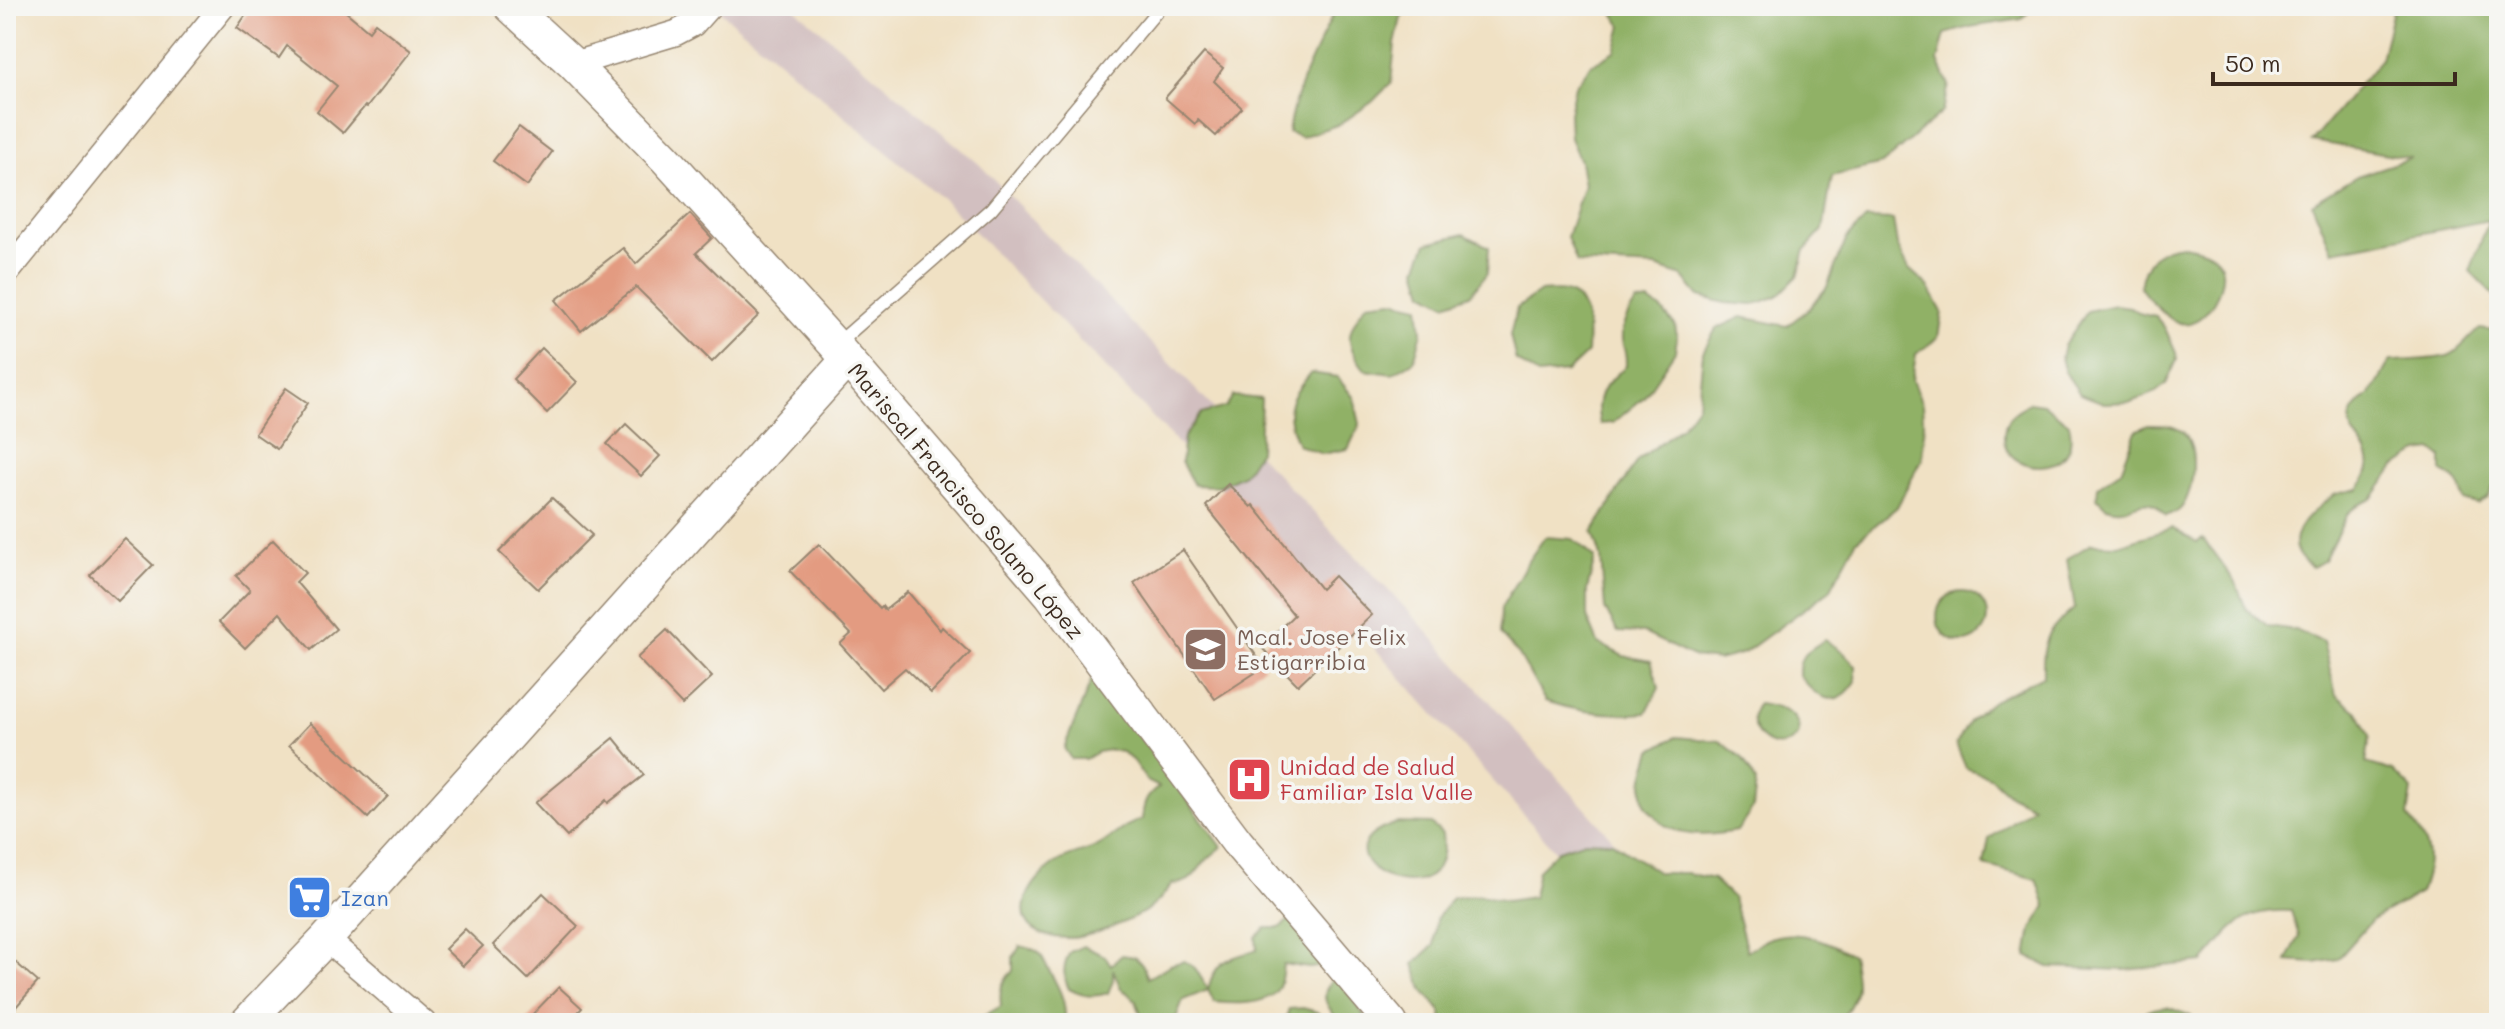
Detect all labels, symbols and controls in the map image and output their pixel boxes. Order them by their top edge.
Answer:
scale bar [2213,36,2455,86]
text: 50 m [2225,47,2281,78]
street label: Mariscal Francisco Solano López [842,356,1091,645]
place label: Mcal. Jose Felix Estigarribia [1237,622,1406,676]
school or university icon: Mcal. Jose Felix Estigarribia [1182,626,1230,674]
place label: Unidad de Salud Familiar Isla Valle [1280,752,1473,806]
hospital icon: Unidad de Salud Familiar Isla Valle [1225,756,1273,804]
supermarket icon: Izan [286,874,334,922]
place label: Izan [341,883,389,912]

